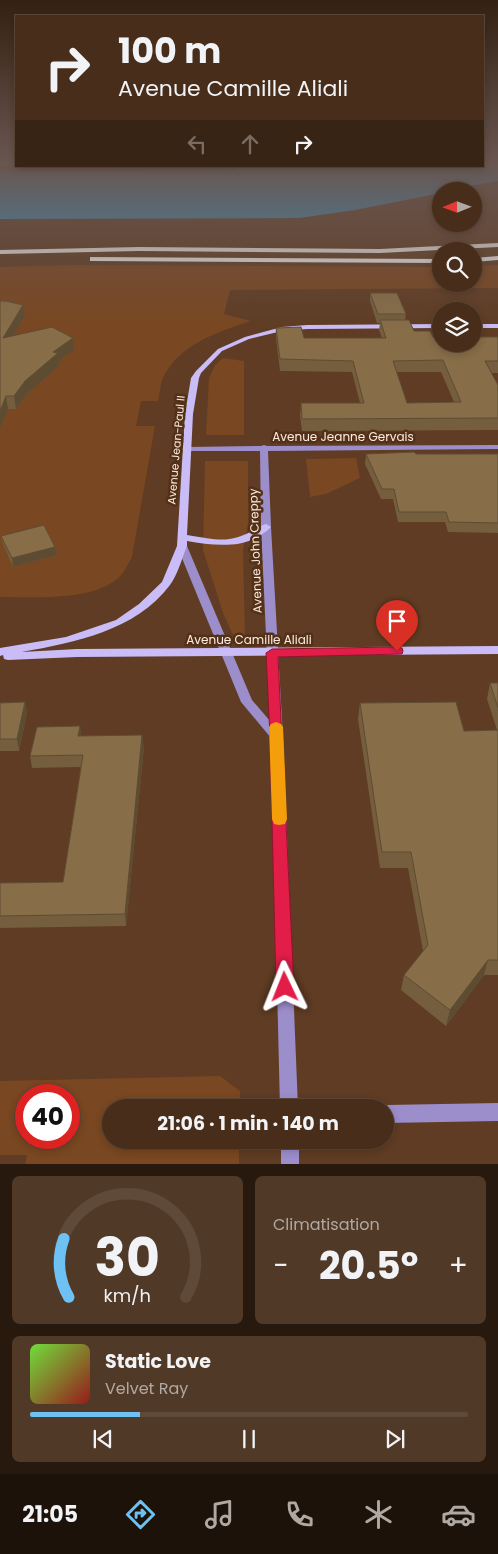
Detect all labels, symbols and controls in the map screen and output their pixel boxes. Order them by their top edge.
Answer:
text: 100 m [118,26,221,75]
icon: right [35,35,100,100]
text: Avenue Camille Aliali [118,73,348,104]
icon: left [183,130,211,158]
icon: ahead [236,130,264,158]
icon: right [289,130,317,158]
north arrow [432,182,482,232]
map controls [432,182,482,352]
button: search [432,242,482,292]
button: layers [432,302,482,352]
street label: Avenue Jean-Paul II [163,395,189,505]
street label: Avenue Jeanne Gervais [272,428,414,445]
street label: Avenue John Creppy [244,488,266,614]
pin [376,600,418,651]
icon: arrive [383,607,411,635]
street label: Avenue Camille Aliali [186,631,312,648]
position arrow [258,960,310,1012]
speed limit sign: 40 [15,1084,80,1149]
text: 21:06 · 1 min · 140 m [157,1110,339,1137]
text: Climatisation [273,1213,380,1236]
text: 30 [95,1221,160,1294]
text: 20.5° [319,1239,418,1292]
text: − [273,1246,288,1285]
text: + [449,1246,468,1285]
text: km/h [104,1283,151,1308]
text: Static Love [105,1348,211,1375]
text: Velvet Ray [105,1377,188,1400]
icon: previous [89,1425,117,1453]
icon: pause [235,1425,263,1453]
icon: next [381,1425,409,1453]
icon: directions [123,1497,158,1532]
icon: music [202,1497,237,1532]
icon: phone [282,1497,317,1532]
icon: climate [361,1497,396,1532]
icon: car [441,1497,476,1532]
text: 21:05 [22,1499,78,1530]

